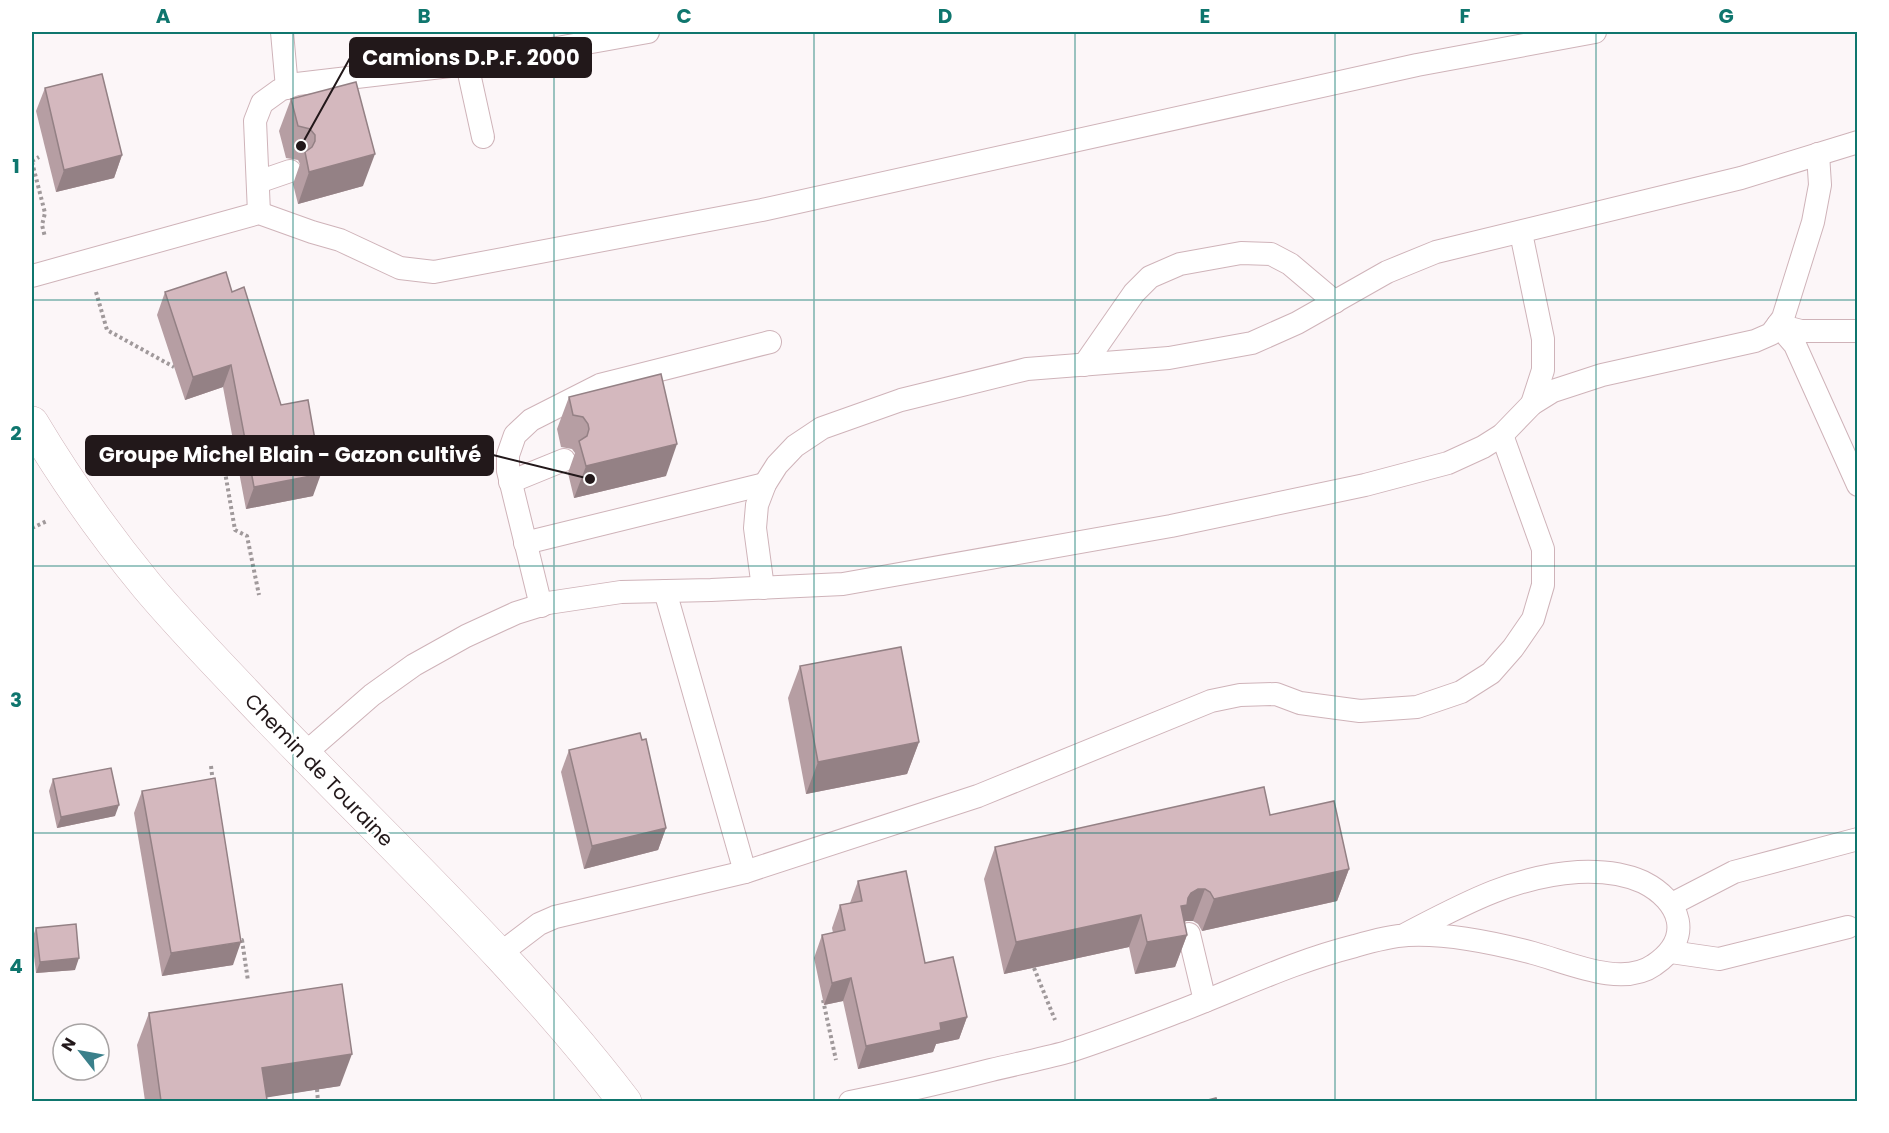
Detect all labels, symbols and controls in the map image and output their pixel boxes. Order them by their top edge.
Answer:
text: A [156,2,171,30]
text: B [417,2,431,30]
text: C [676,2,692,30]
text: D [938,2,952,30]
text: E [1200,2,1210,30]
text: F [1460,2,1471,30]
text: G [1718,2,1734,30]
callout: Camions D.P.F. 2000 [350,38,591,77]
text: Camions D.P.F. 2000 [362,43,580,72]
text: 1 [12,152,20,180]
text: 2 [10,419,22,447]
callout: Groupe Michel Blain - Gazon cultivé [86,436,493,475]
text: Groupe Michel Blain - Gazon cultivé [99,440,481,469]
text: 3 [10,686,22,714]
street label: Chemin de Touraine [238,687,400,853]
text: 4 [9,952,23,980]
north arrow [51,1022,111,1082]
text: N [56,1033,82,1056]

